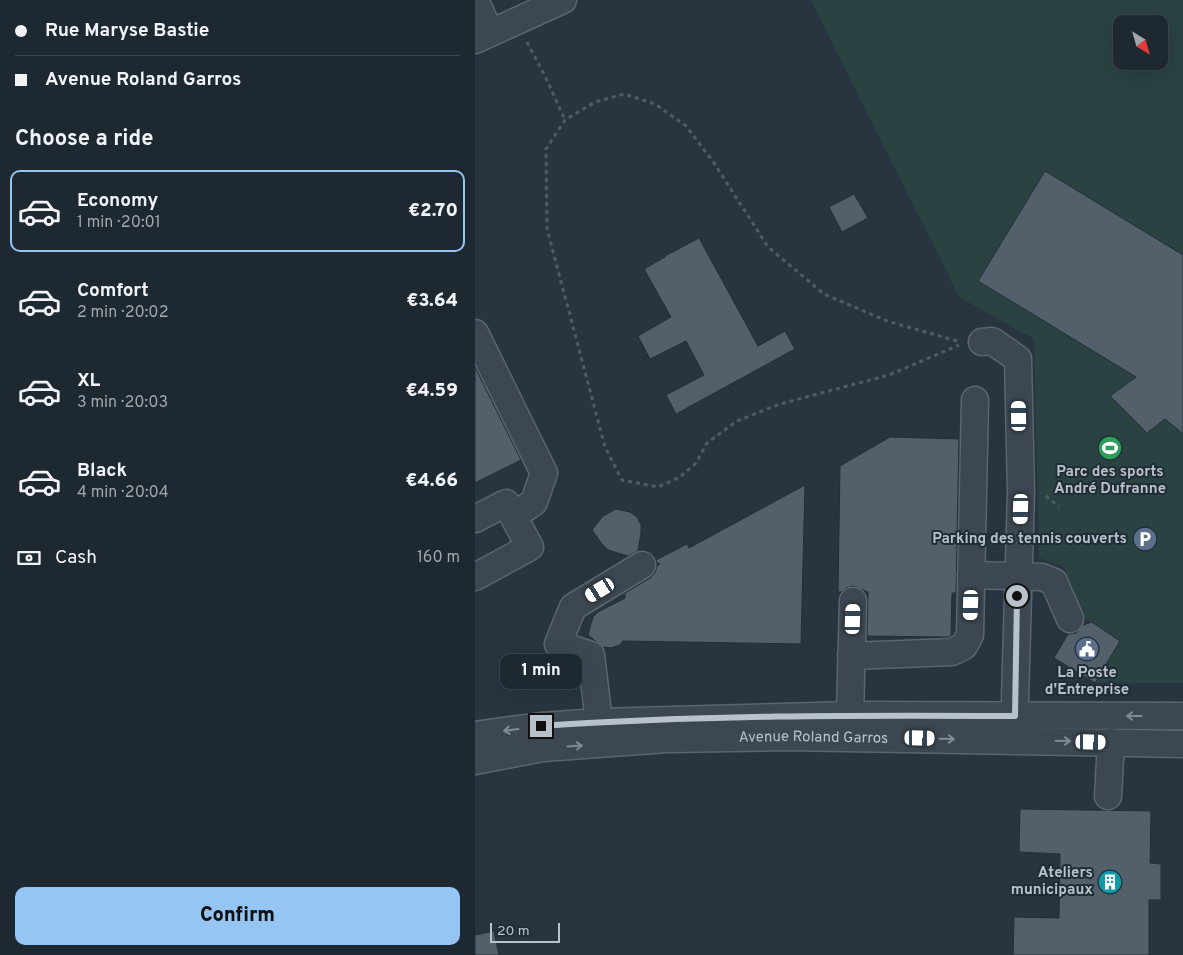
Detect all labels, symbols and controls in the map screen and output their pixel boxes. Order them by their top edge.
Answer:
north arrow [1113,15,1167,70]
map controls [1113,15,1168,70]
text: Rue Maryse Bastie [45,19,209,43]
text: Avenue Roland Garros [45,68,241,92]
text: Choose a ride [15,126,153,153]
icon: car [17,189,62,234]
text: Economy [77,189,158,213]
text: €2.70 [408,199,458,223]
text: 1 min · 20:01 [77,213,161,233]
icon: car [17,279,62,324]
text: Comfort [77,279,149,303]
text: €3.64 [406,289,458,313]
text: 2 min · 20:02 [77,303,168,323]
icon: car [17,369,62,414]
text: XL [77,369,100,393]
text: €4.59 [405,379,458,403]
text: 3 min · 20:03 [77,393,168,413]
car [1011,401,1026,431]
sports icon: Parc des sports André Dufranne [1097,435,1123,461]
icon: car [17,459,62,504]
text: Black [77,459,127,483]
place label: Parc des sports André Dufranne [1054,463,1166,499]
text: €4.66 [405,469,458,493]
text: 4 min · 20:04 [77,483,169,503]
car [1012,494,1029,524]
parking icon: Parking des tennis couverts [1132,526,1158,552]
place label: Parking des tennis couverts [932,530,1127,549]
icon: cash [15,544,43,572]
text: Cash [55,546,97,570]
text: 160 m [417,548,460,568]
car [583,576,616,604]
route start [1006,585,1028,607]
car [962,590,979,620]
car [844,604,861,634]
public building icon: La Poste d'Entreprise [1074,636,1100,662]
callout: 1 min [500,654,582,688]
text: 1 min [521,661,561,681]
place label: La Poste d'Entreprise [1045,664,1129,700]
one-way arrow [1127,711,1143,721]
route end [530,715,552,737]
one-way arrow [504,725,520,735]
street label: Avenue Roland Garros [739,727,888,748]
car [904,730,935,746]
one-way arrow [938,734,955,744]
car [1075,734,1106,750]
one-way arrow [1054,736,1070,746]
one-way arrow [567,741,583,750]
place label: Ateliers municipaux [1011,864,1093,900]
building icon: Ateliers municipaux [1097,869,1123,895]
button: Confirm [15,887,460,945]
scale bar [490,920,560,943]
text: 20 m [497,923,530,940]

